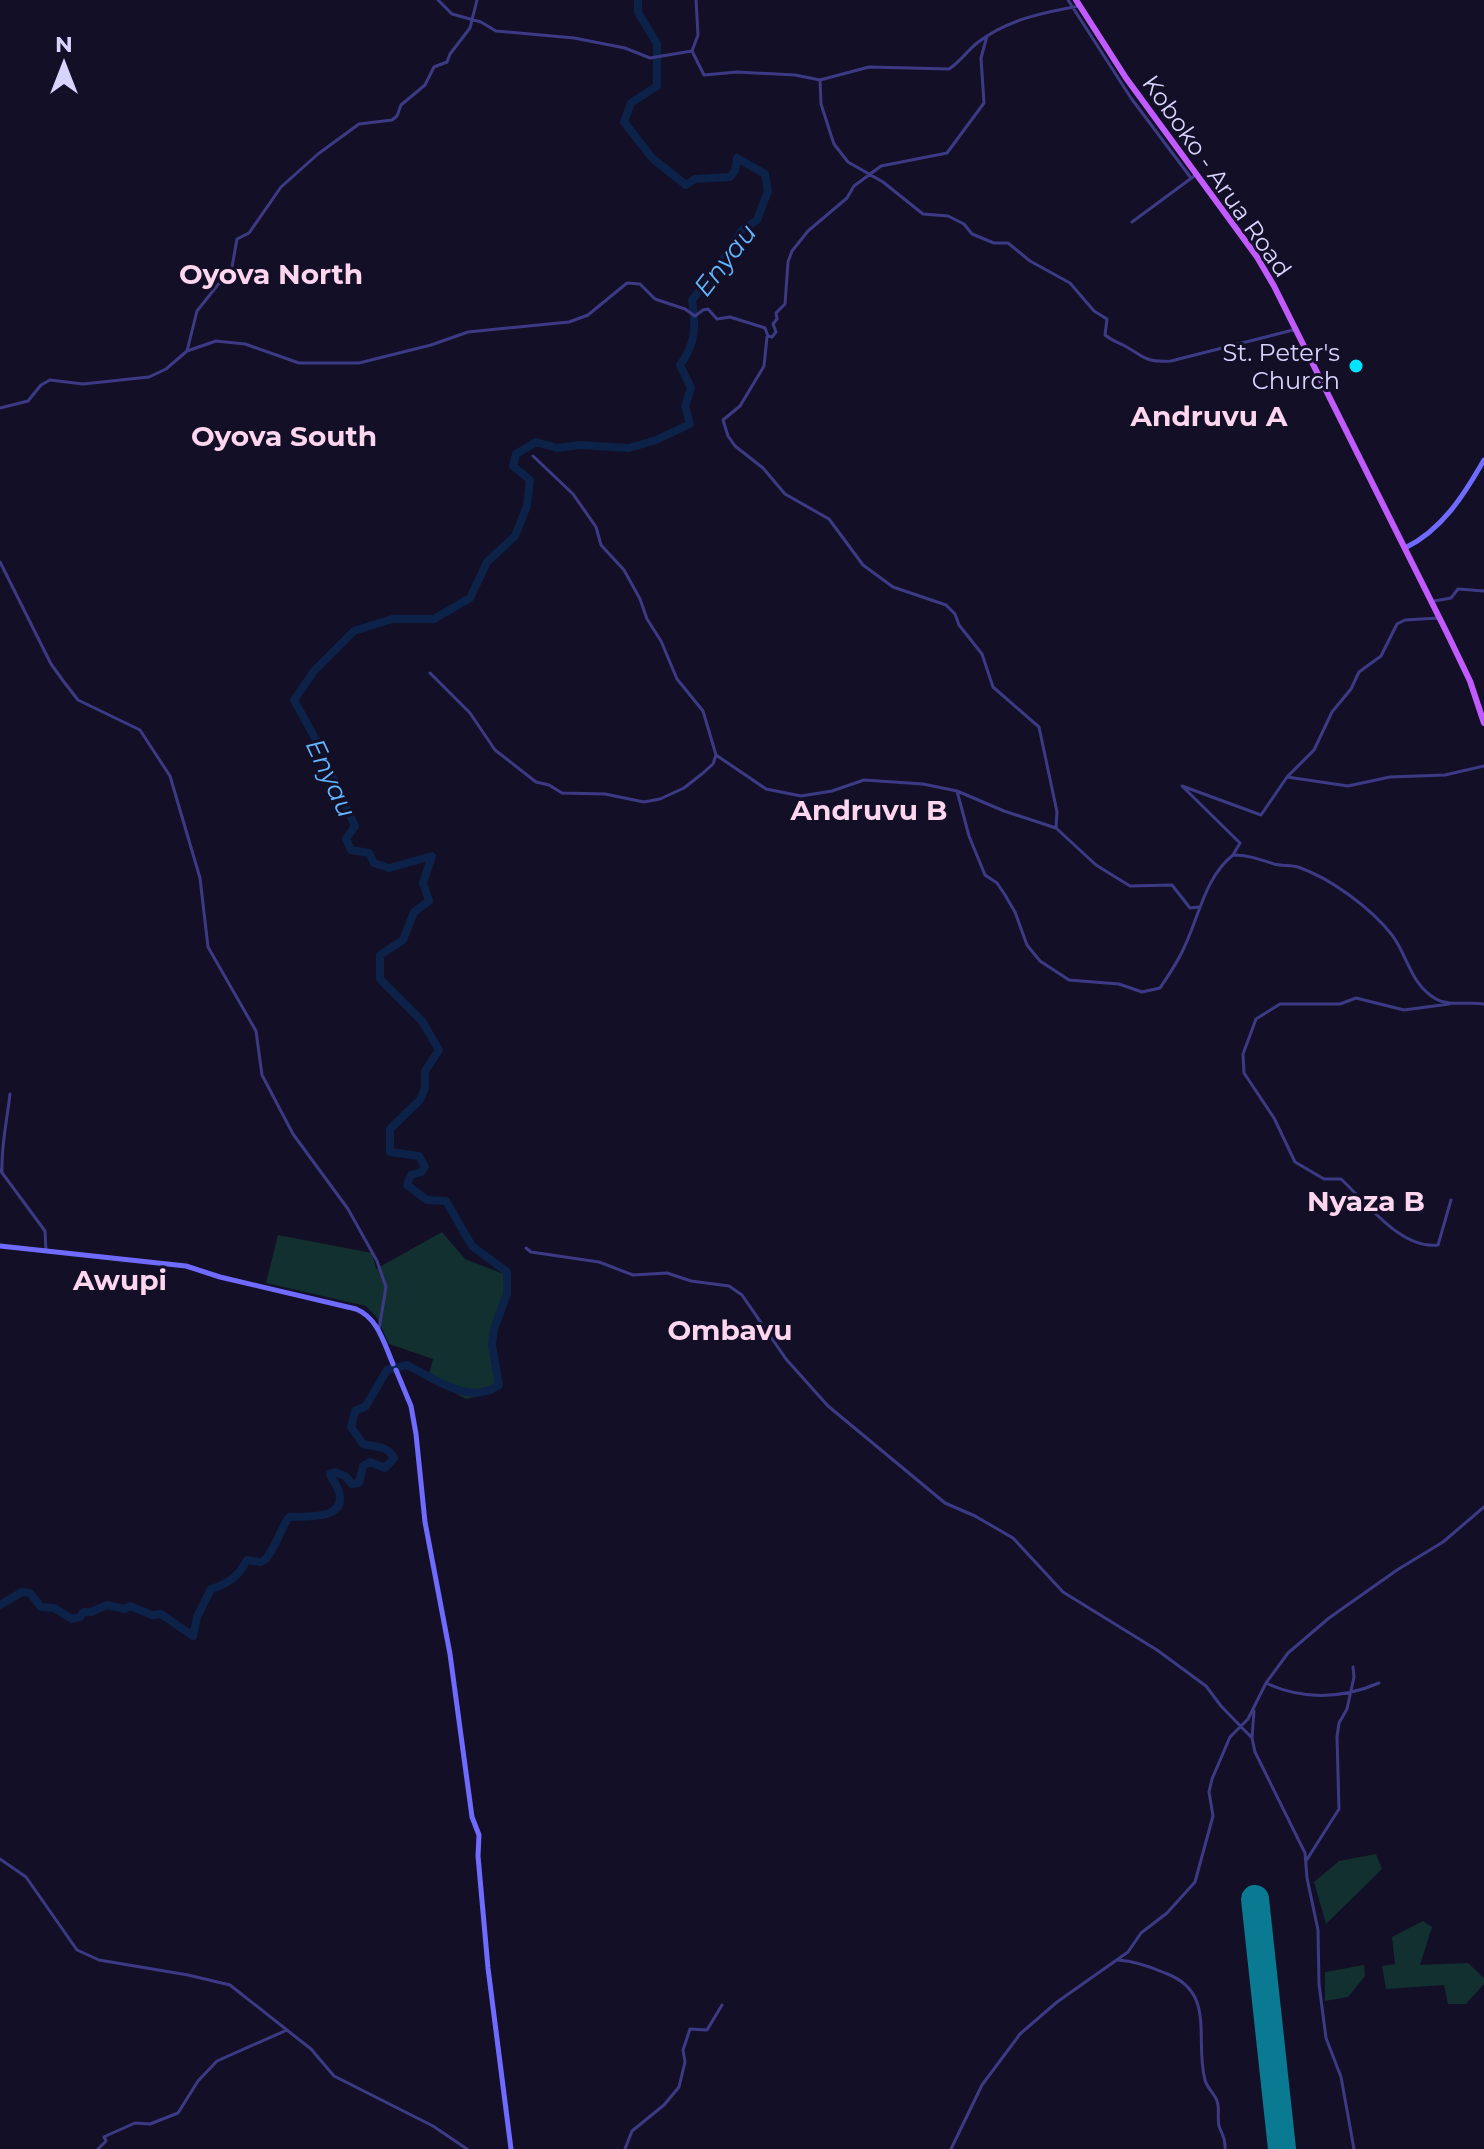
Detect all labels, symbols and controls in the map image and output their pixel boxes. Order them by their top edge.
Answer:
north arrow [24,24,104,104]
text: N [55,31,73,58]
street label: Koboko - Arua Road [1136,70,1298,282]
water label: Enyau [687,217,763,303]
district label: Oyova North [179,257,363,291]
place label: St. Peter's Church [1222,338,1340,395]
marker: St. Peter's Church [1347,357,1365,375]
district label: Andruvu A [1130,399,1288,433]
district label: Oyova South [191,419,377,453]
water label: Enyau [299,733,363,823]
district label: Andruvu B [790,793,947,827]
district label: Nyaza B [1307,1184,1425,1218]
district label: Awupi [72,1263,167,1297]
district label: Ombavu [667,1313,793,1347]

